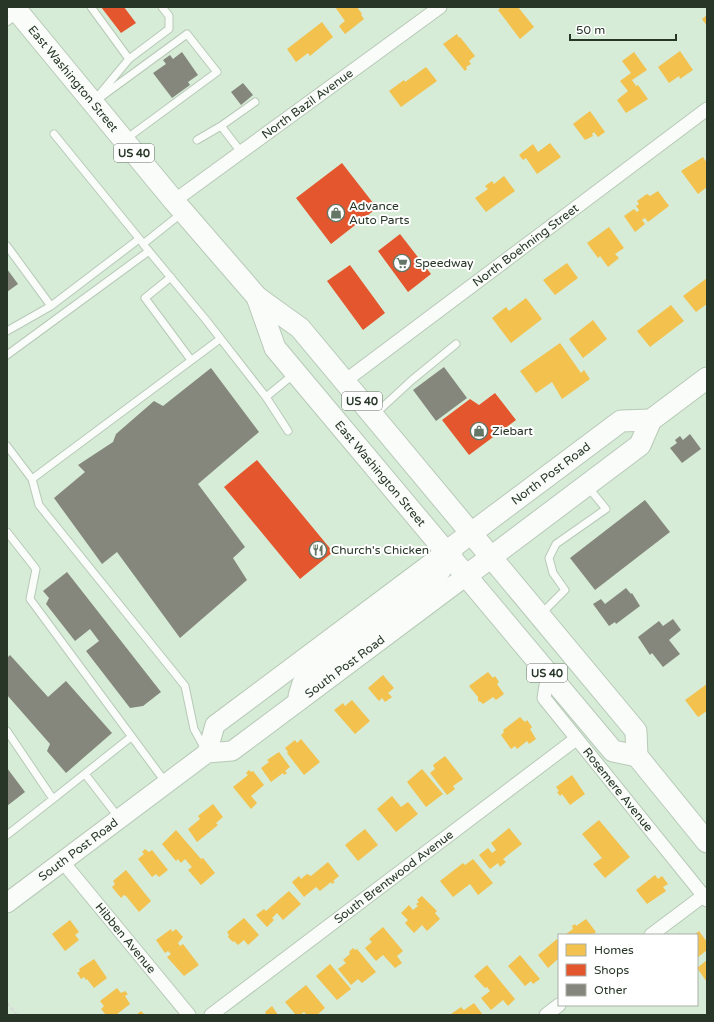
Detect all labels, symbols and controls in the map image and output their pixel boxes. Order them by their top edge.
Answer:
scale bar [570,16,676,42]
street label: East Washington Street [25,23,121,135]
text: 50 m [576,23,605,37]
street label: North Bazil Avenue [259,66,356,142]
road number: US 40 [114,144,154,162]
place label: Advance Auto Parts [349,199,410,227]
street label: North Boehning Street [470,201,582,290]
shop icon: Advance Auto Parts [326,203,346,223]
supermarket icon: Speedway [392,253,412,273]
place label: Speedway [415,256,474,270]
road number: US 40 [342,392,382,410]
street label: East Washington Street [332,418,429,530]
shop icon: Ziebart [469,421,489,441]
place label: Ziebart [492,424,533,438]
street label: North Post Road [509,439,593,508]
restaurant icon: Church's Chicken [308,540,328,560]
place label: Church's Chicken [331,543,429,557]
street label: South Post Road [302,632,387,701]
road number: US 40 [527,664,567,682]
street label: Rosemere Avenue [580,745,656,834]
street label: South Post Road [36,815,121,884]
street label: South Brentwood Avenue [331,827,456,926]
street label: Hibben Avenue [92,900,159,976]
legend [558,934,698,1006]
text: Homes [594,943,634,957]
text: Shops [594,963,629,977]
text: Other [594,983,627,997]

